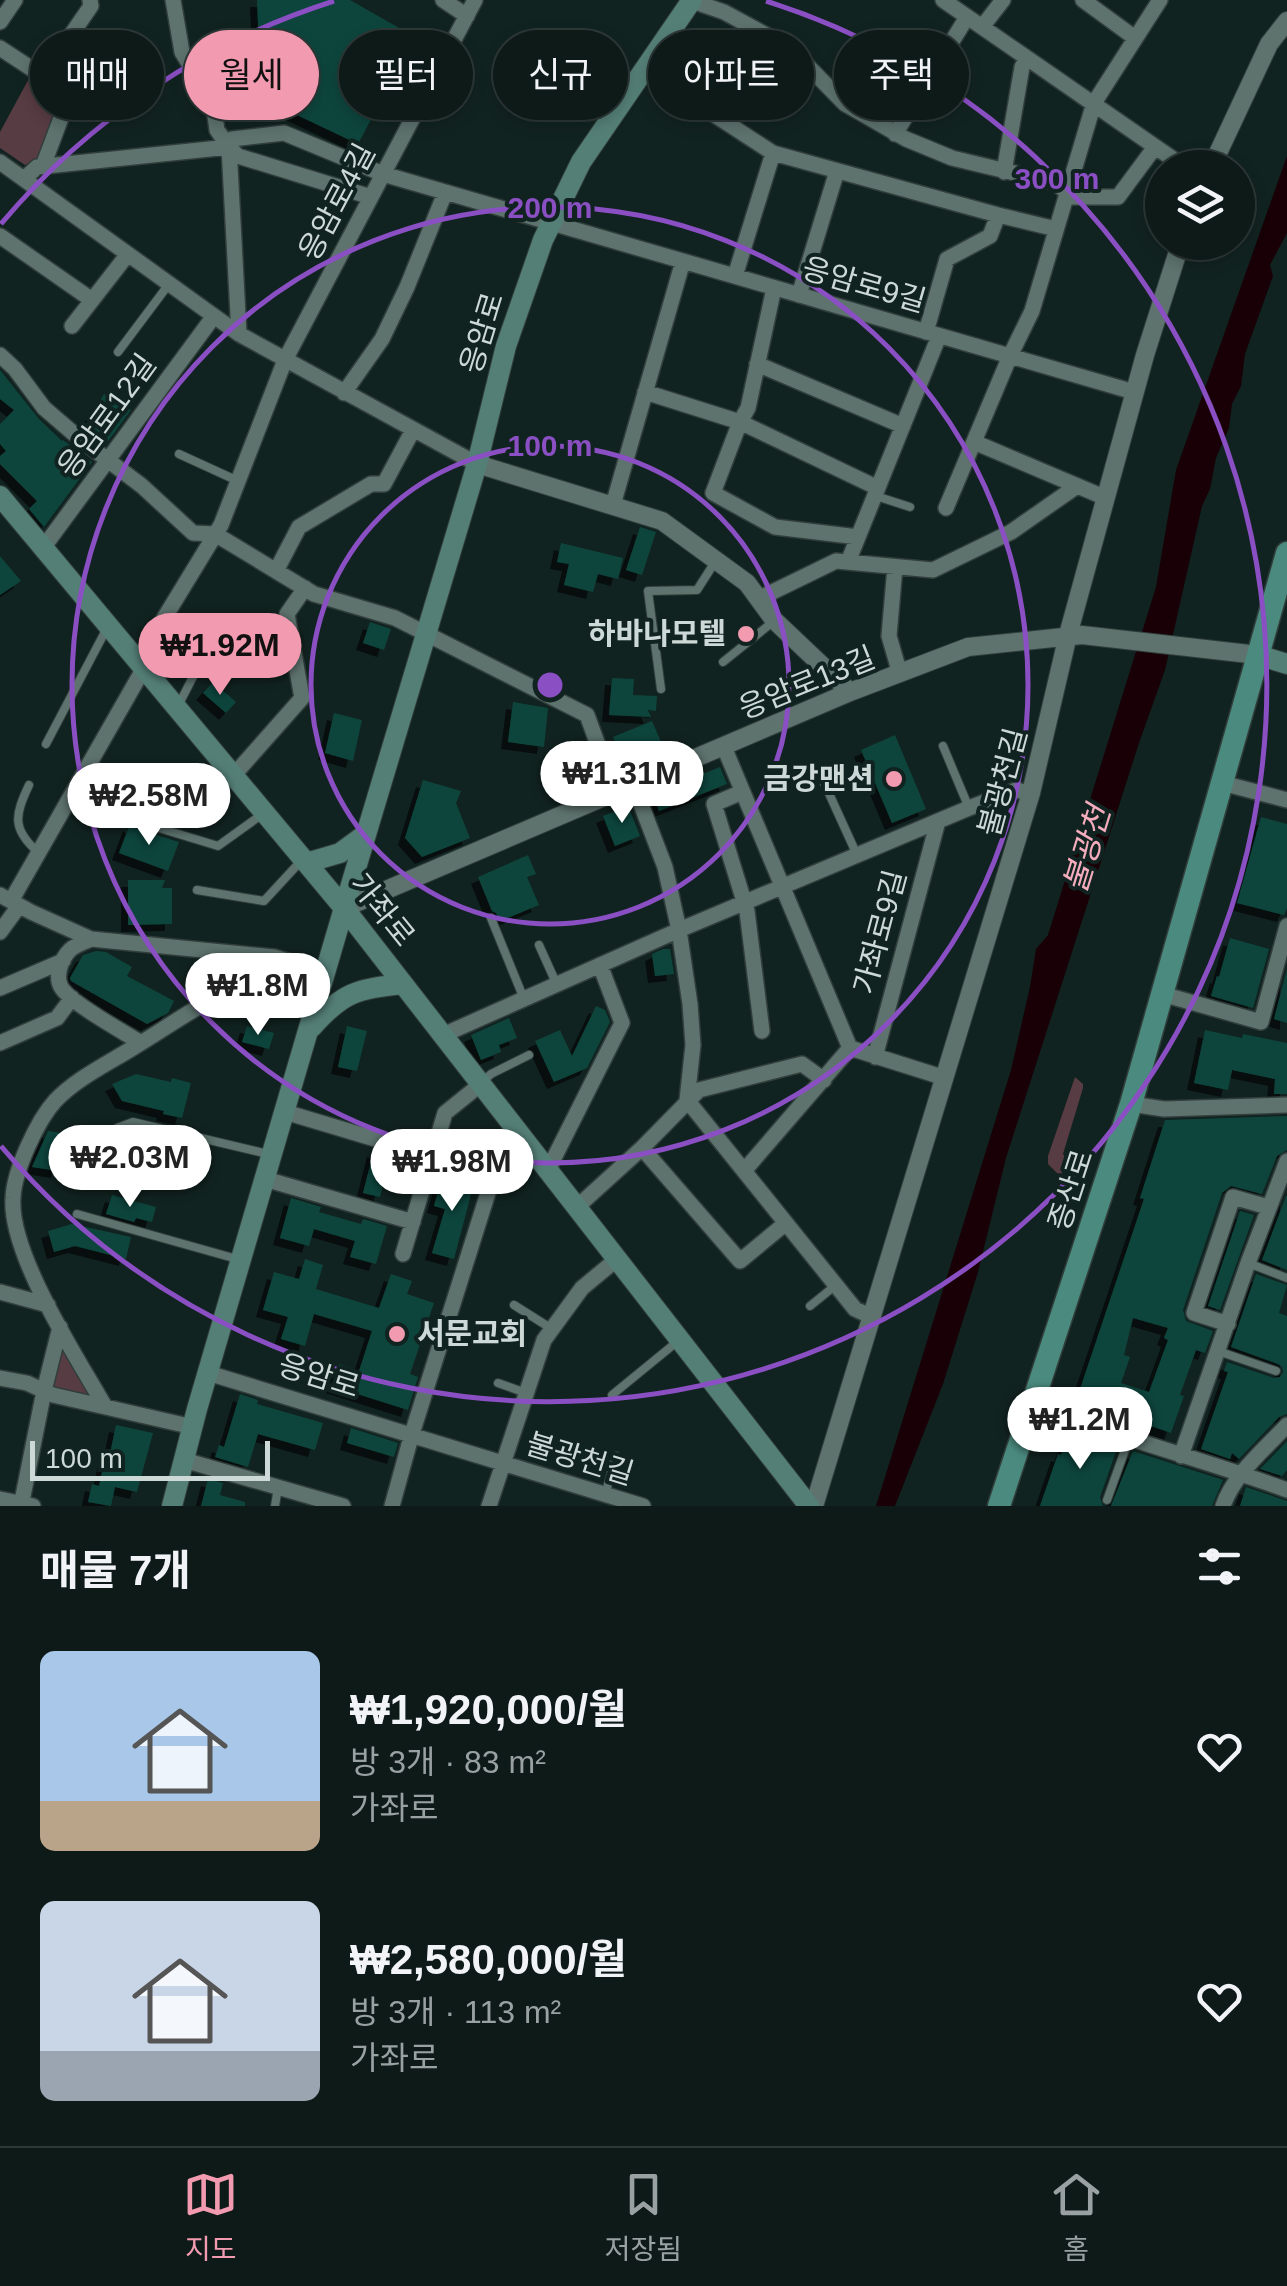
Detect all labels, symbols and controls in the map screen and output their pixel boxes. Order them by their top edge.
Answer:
chip: 매매 [30,30,164,120]
chip: 월세 [184,30,319,120]
chip: 필터 [339,30,473,120]
chip: 신규 [493,30,628,120]
chip: 아파트 [648,30,814,120]
chip: 주택 [834,30,969,120]
street label: 응암로4길 [292,138,381,266]
map controls [1145,150,1255,260]
button: layers [1145,150,1255,260]
text: 300 m [1014,162,1100,195]
text: 200 m [507,191,593,224]
street label: 응암로9길 [799,251,930,318]
street label: 응암로 [454,288,509,377]
street label: 응암로12길 [51,348,162,484]
text: 100 m [507,429,593,462]
pin: ₩1.92M [139,613,301,698]
place label: 하바나모텔 [588,617,726,650]
marker: 하바나모텔 [735,623,757,645]
text: ₩1.92M [160,627,280,663]
street label: 응암로13길 [734,640,880,725]
centre of rings [532,667,568,703]
street label: 불광천길 [972,724,1033,839]
pin: ₩1.31M [541,741,703,826]
text: ₩1.31M [562,755,682,791]
place label: 금강맨션 [764,762,874,795]
pin: ₩2.58M [68,763,230,848]
marker: 금강맨션 [883,768,905,790]
text: ₩2.58M [89,777,209,813]
water label: 불광천 [1057,798,1118,896]
street label: 가좌로9길 [847,866,912,998]
street label: 가좌로 [344,867,421,952]
pin: ₩1.8M [188,953,328,1038]
text: ₩1.8M [207,967,309,1003]
pin: ₩2.03M [49,1125,211,1210]
pin: ₩1.98M [371,1129,533,1214]
text: ₩2.03M [70,1139,190,1175]
text: ₩1.98M [392,1143,512,1179]
street label: 증산로 [1042,1145,1099,1234]
place label: 서문교회 [417,1317,527,1350]
marker: 서문교회 [386,1323,408,1345]
street label: 응암로 [275,1348,364,1403]
pin: ₩1.2M [1010,1387,1150,1472]
text: ₩1.2M [1029,1401,1131,1437]
street label: 불광천길 [523,1427,638,1490]
scale bar [30,1436,270,1480]
text: 100 m [45,1443,123,1474]
icon: filters [1192,1539,1247,1594]
text: 매물 7개 [40,1547,191,1594]
text: ₩1,920,000/월 [350,1686,627,1733]
icon: home [120,1691,240,1811]
icon: heart [1192,1724,1247,1779]
text: 방 3개 · 83 m² [350,1744,546,1780]
text: 가좌로 [350,1790,438,1826]
text: ₩2,580,000/월 [350,1936,627,1983]
icon: home [120,1941,240,2061]
icon: heart [1192,1974,1247,2029]
text: 방 3개 · 113 m² [350,1994,561,2030]
text: 가좌로 [350,2040,438,2076]
tab: 지도 [183,2167,238,2267]
tab: 저장됨 [605,2167,682,2267]
tab: 홈 [1049,2167,1104,2267]

